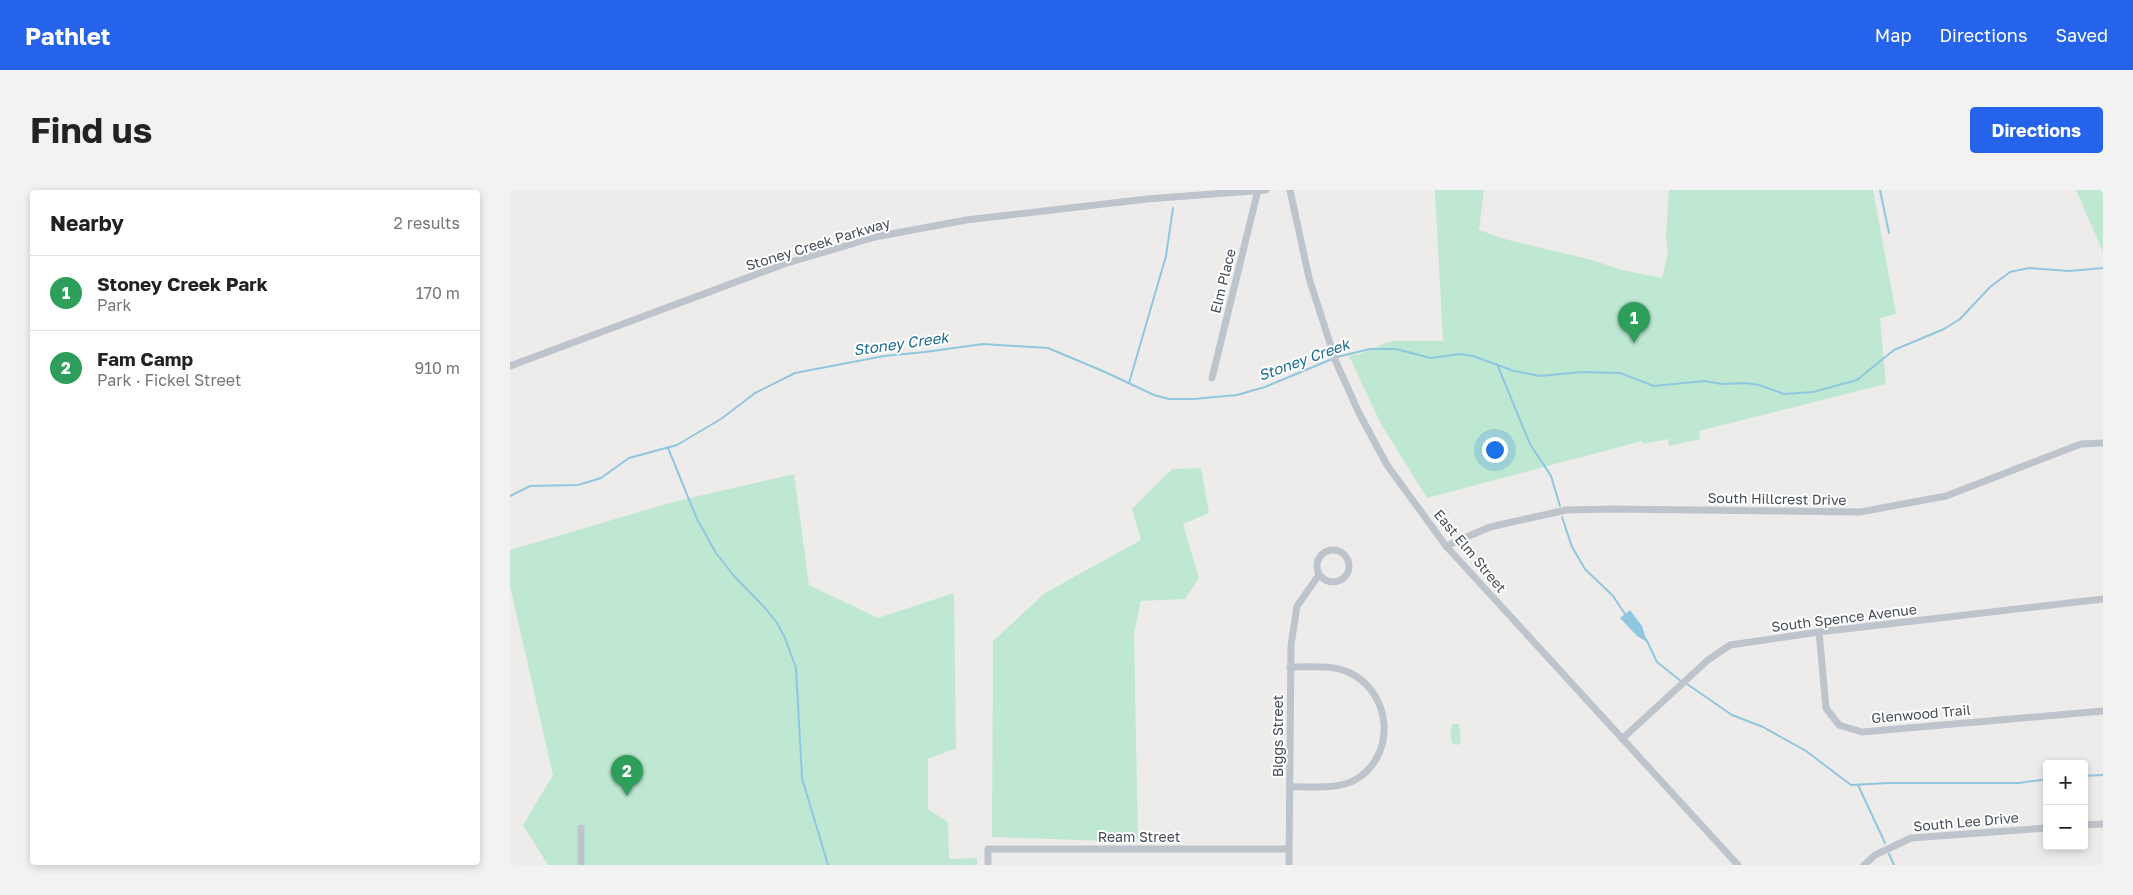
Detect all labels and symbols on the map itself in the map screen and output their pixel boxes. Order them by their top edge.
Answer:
street label: Stoney Creek Parkway [744,213,892,274]
street label: Elm Place [1206,247,1239,315]
pin: 1 [1618,302,1650,343]
water label: Stoney Creek [852,327,951,360]
water label: Stoney Creek [1256,334,1354,385]
your location [1482,437,1508,463]
street label: South Hillcrest Drive [1707,489,1847,508]
street label: East Elm Street [1431,506,1510,596]
street label: South Spence Avenue [1770,600,1918,635]
street label: Biggs Street [1269,695,1286,777]
street label: Glenwood Trail [1871,701,1971,726]
pin: 2 [611,755,643,796]
street label: South Lee Drive [1913,808,2019,835]
street label: Ream Street [1098,828,1180,845]

